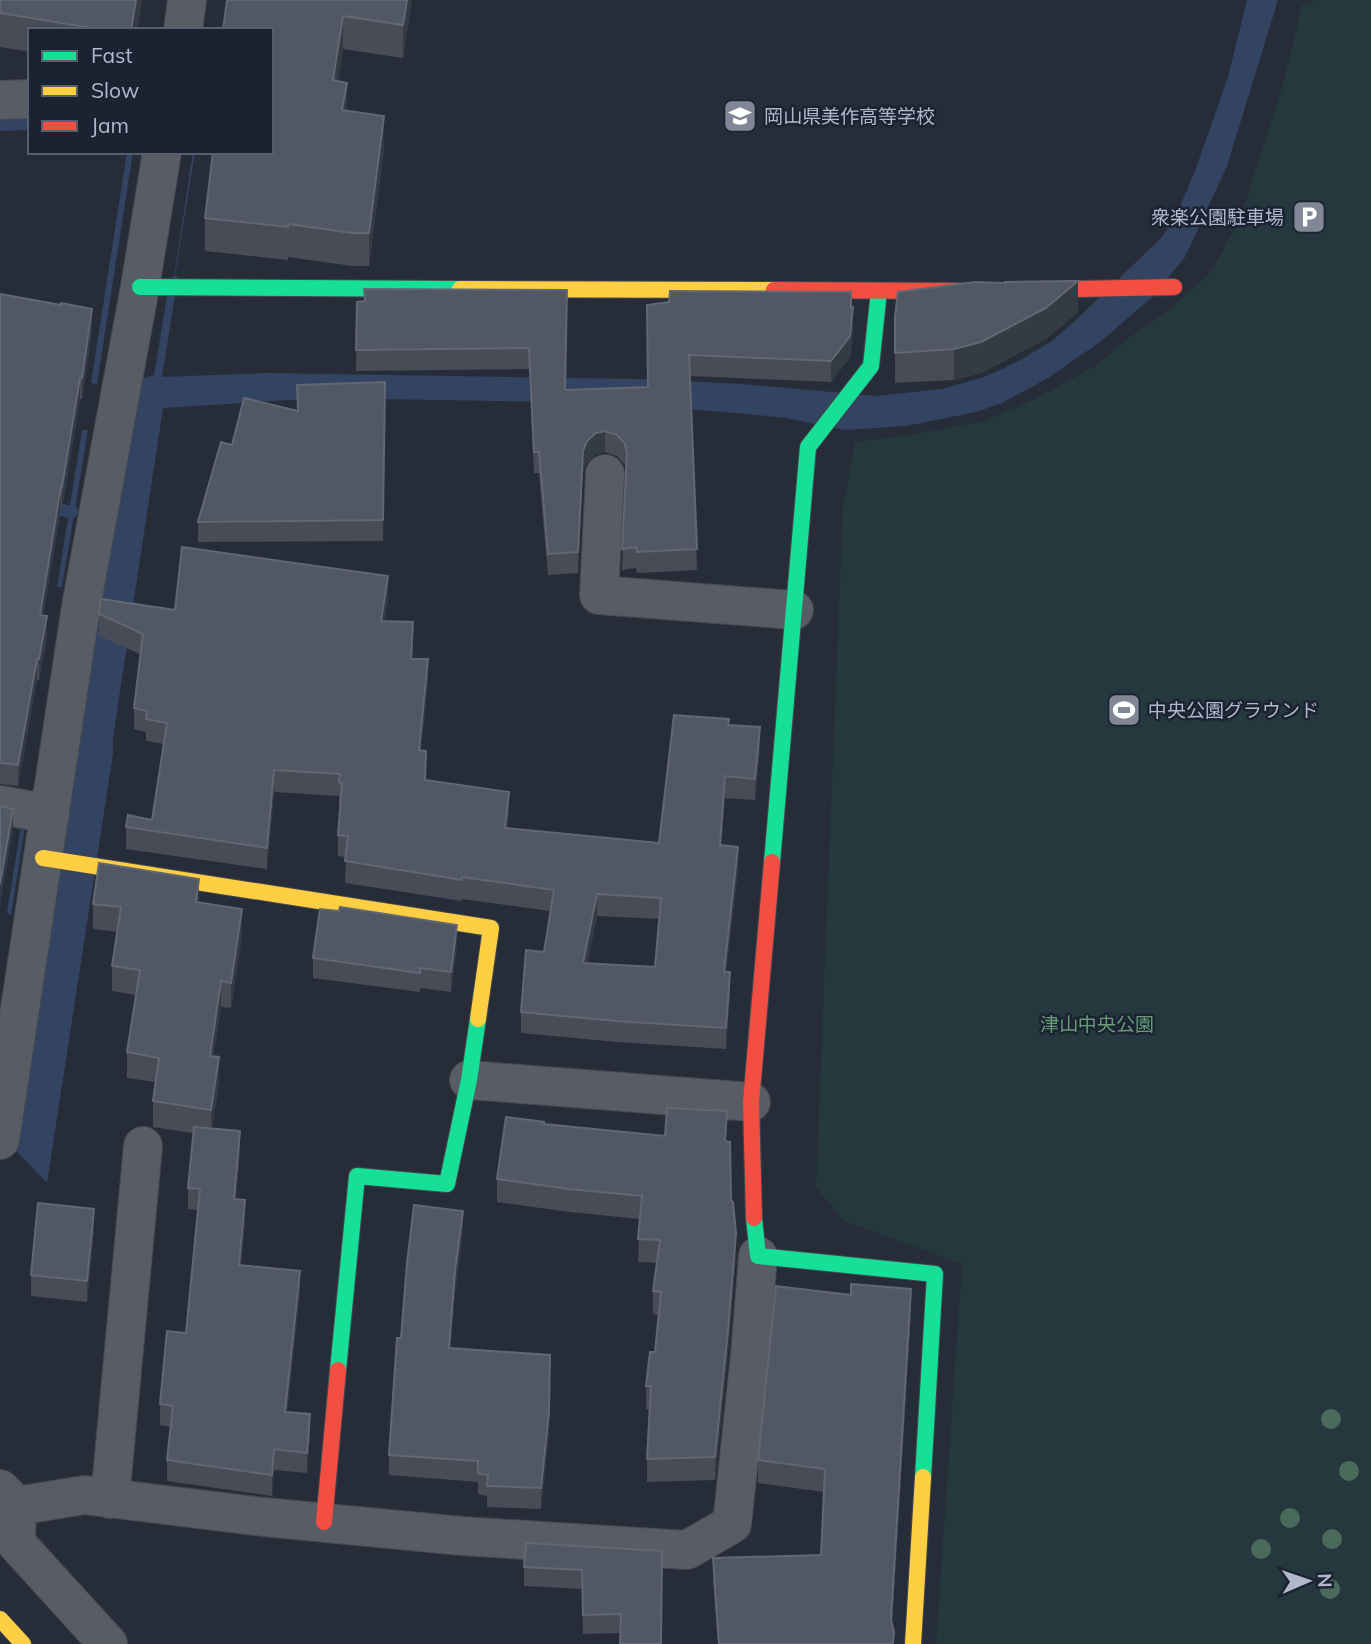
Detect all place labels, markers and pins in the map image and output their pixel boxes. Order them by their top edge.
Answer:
school or university icon: 岡山県美作高等学校 [721,97,759,135]
place label: 岡山県美作高等学校 [764,104,935,128]
parking icon: 衆楽公園駐車場 [1290,198,1328,236]
place label: 衆楽公園駐車場 [1151,205,1284,229]
sports icon: 中央公園グラウンド [1105,691,1143,729]
place label: 中央公園グラウンド [1148,698,1319,722]

